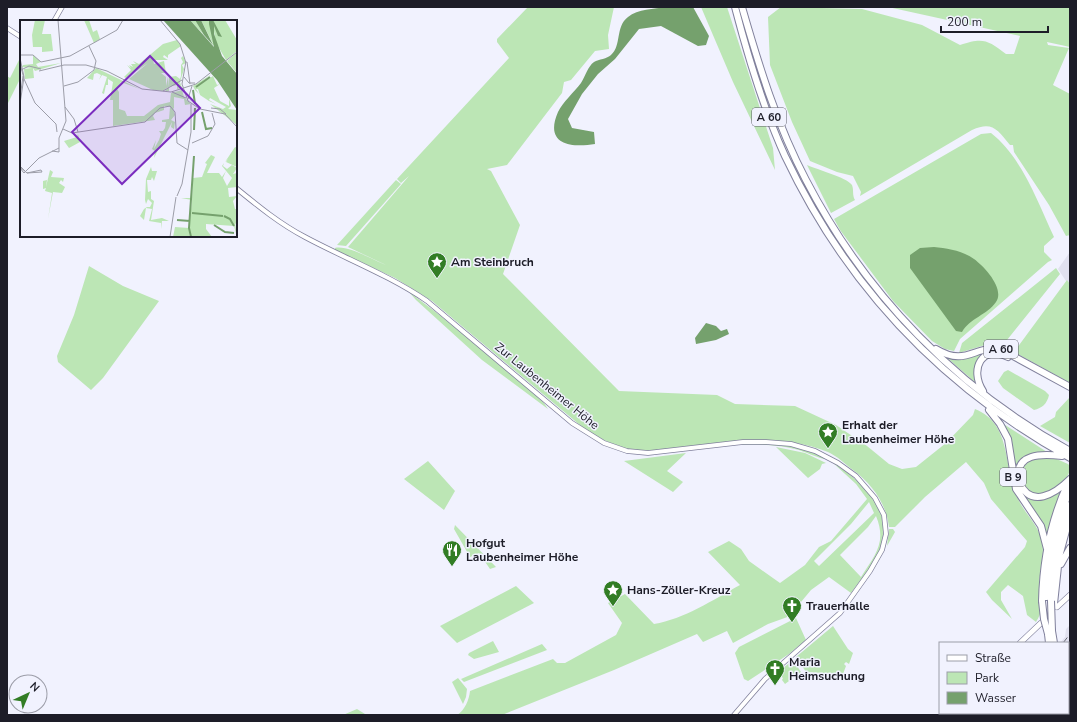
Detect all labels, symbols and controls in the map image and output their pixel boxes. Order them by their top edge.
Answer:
scale bar [941,8,1048,34]
text: 200 m [947,14,982,30]
inset map [20,20,237,237]
road number: A 60 [752,108,786,126]
place icon: Am Steinbruch [426,251,448,279]
place label: Am Steinbruch [451,254,534,270]
street label: Zur Laubenheimer Höhe [491,339,603,433]
road number: A 60 [984,340,1018,358]
place label: Erhalt der Laubenheimer Höhe [842,417,955,447]
place icon: Erhalt der Laubenheimer Höhe [817,421,839,449]
road number: B 9 [1000,468,1026,486]
place label: Hofgut Laubenheimer Höhe [466,535,579,565]
restaurant icon: Hofgut Laubenheimer Höhe [441,539,463,567]
place icon: Hans-Zöller-Kreuz [602,579,624,607]
place label: Hans-Zöller-Kreuz [627,582,731,598]
church icon: Trauerhalle [781,595,803,623]
place label: Trauerhalle [806,598,870,614]
legend [939,642,1069,714]
text: Straße [975,650,1011,666]
place label: Maria Heimsuchung [789,654,865,684]
church icon: Maria Heimsuchung [764,658,786,686]
text: Park [975,670,1000,686]
north arrow [8,674,48,714]
text: N [26,679,43,695]
text: Wasser [975,690,1017,706]

